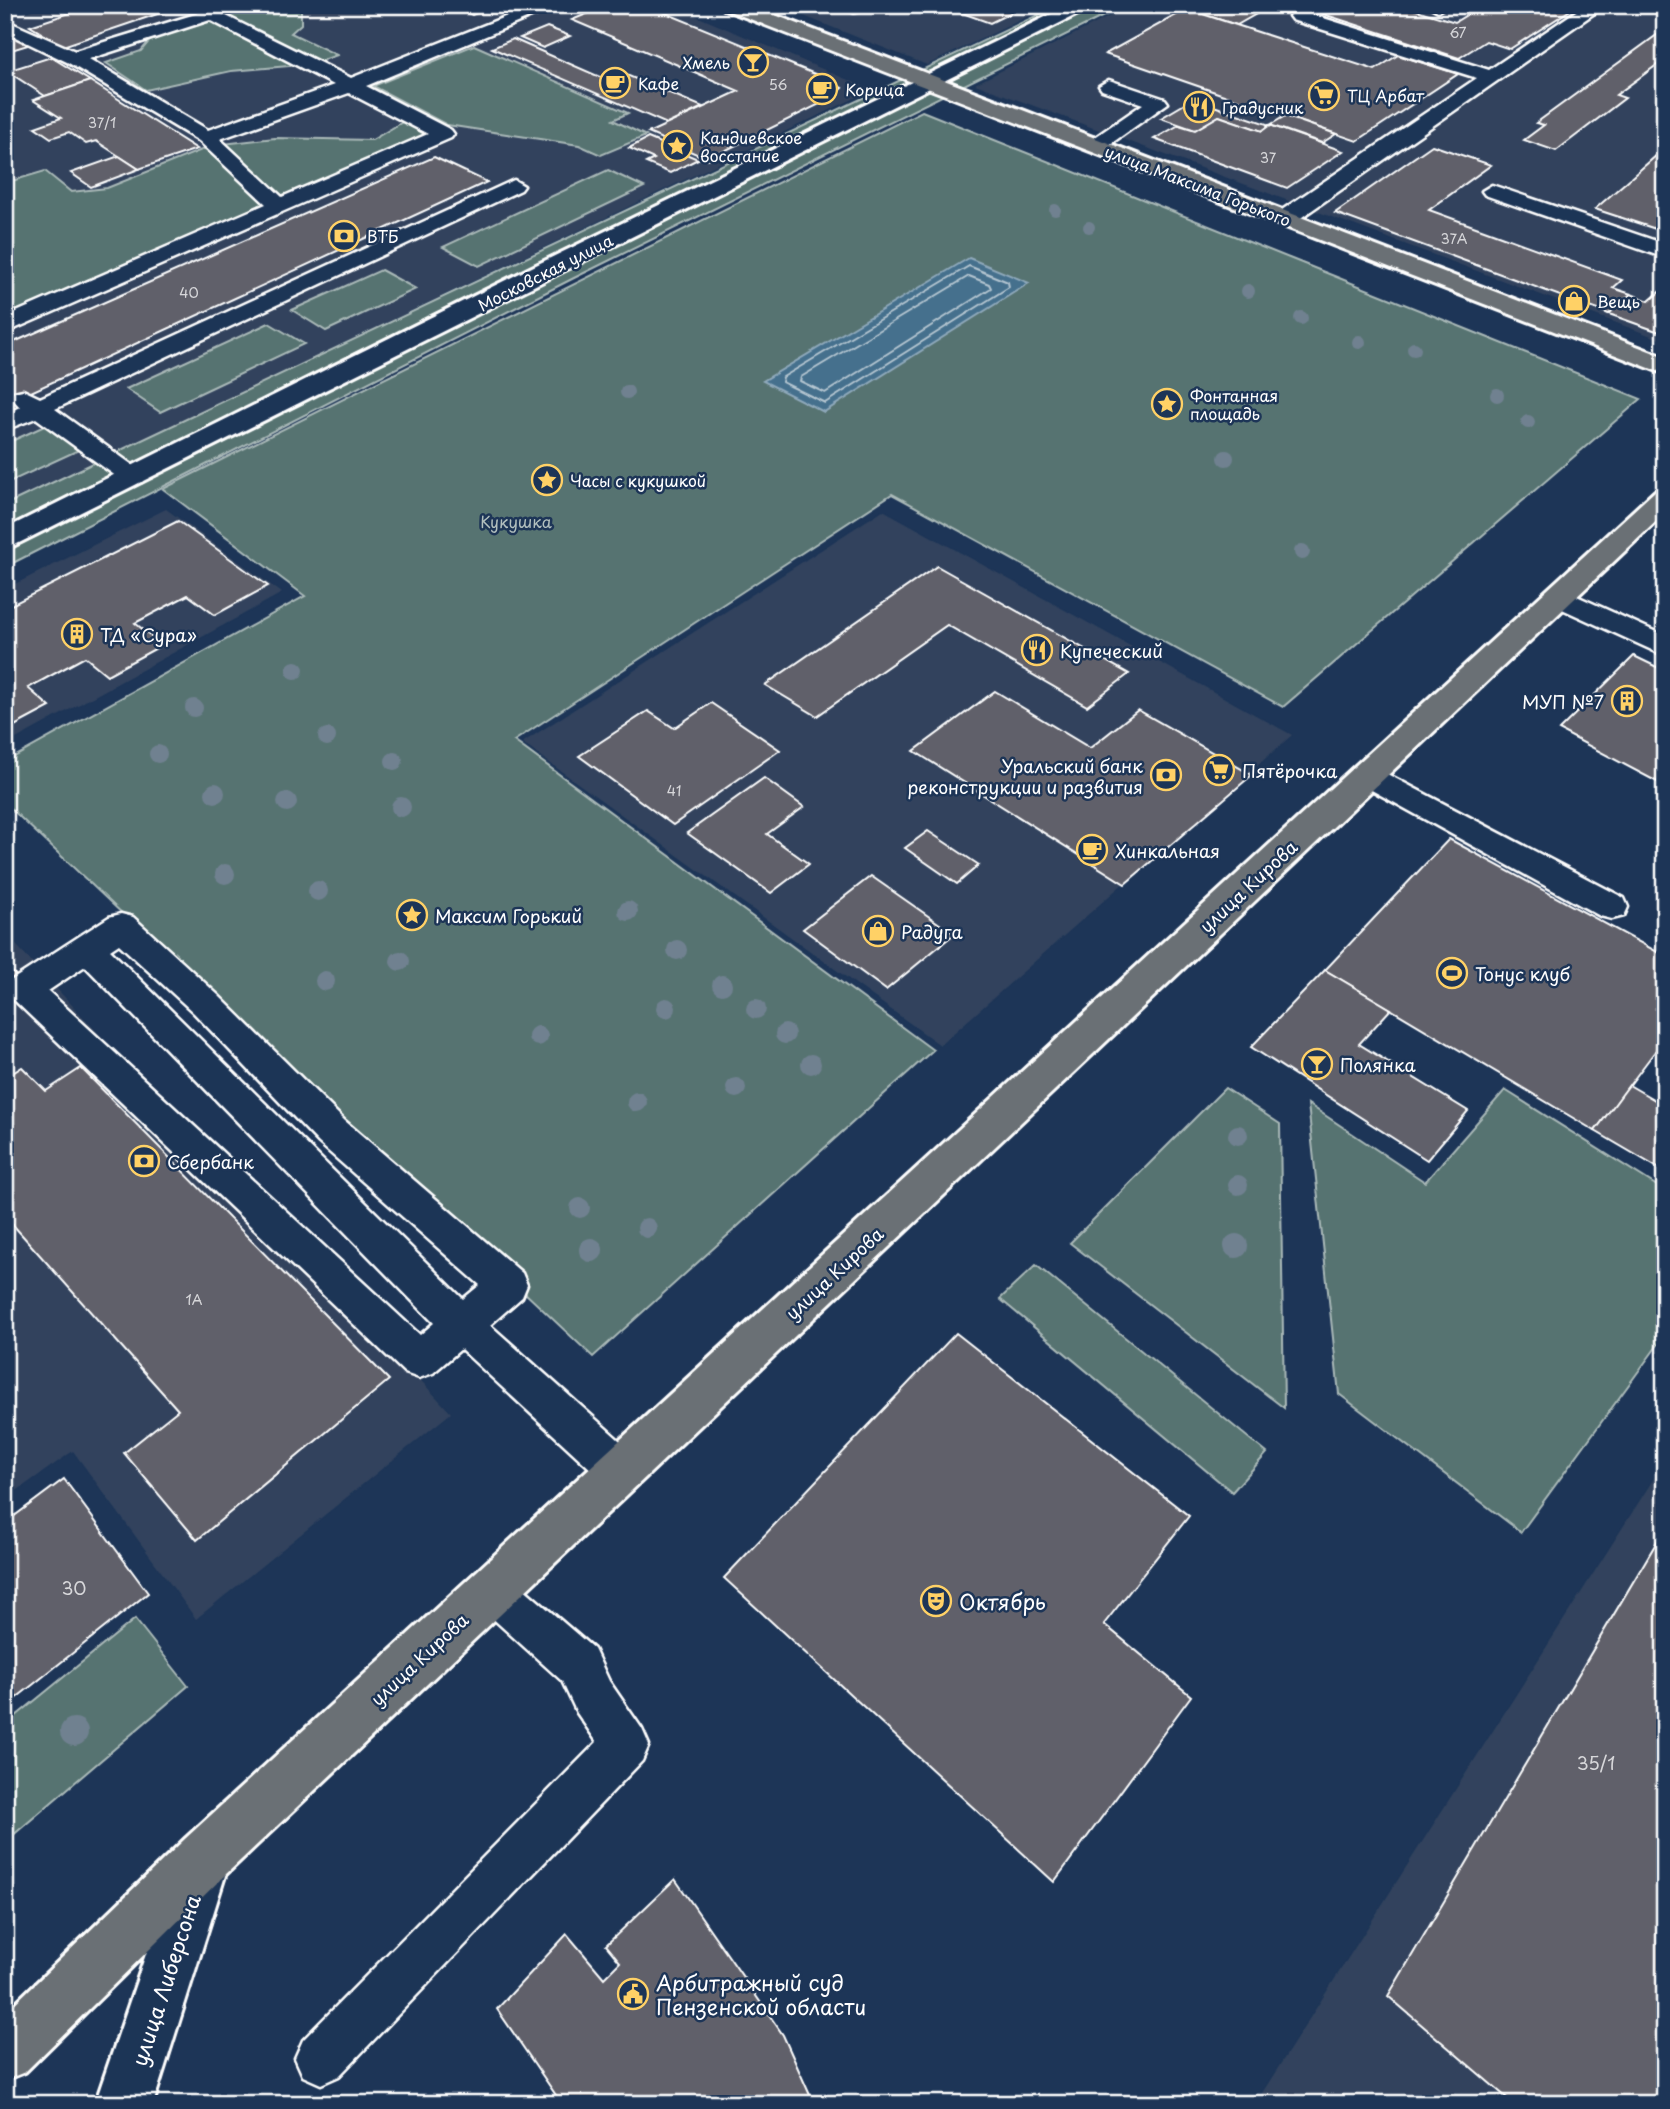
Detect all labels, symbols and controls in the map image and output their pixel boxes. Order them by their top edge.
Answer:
house number: 67 [1449,22,1467,43]
bar icon: Хмель [736,45,770,79]
place label: Хмель [682,50,730,74]
cafe icon: Кафе [598,66,632,100]
place label: Кафе [638,71,679,95]
cafe icon: Корица [805,72,839,106]
house number: 56 [769,74,788,95]
place label: Корица [845,77,904,101]
supermarket icon: ТЦ Арбат [1307,78,1341,112]
place label: ТЦ Арбат [1347,83,1425,107]
restaurant icon: Градусник [1182,90,1216,124]
place label: Градусник [1222,95,1304,119]
house number: 37/1 [88,112,116,133]
place label: Кандиевское восстание [700,125,802,167]
place icon: Кандиевское восстание [660,129,694,163]
street label: улица Максима Горького [1101,138,1295,232]
house number: 37 [1260,147,1277,168]
bank icon: ВТБ [327,219,361,253]
place label: ВТБ [367,224,398,248]
street label: Московская улица [473,228,617,316]
house number: 37А [1440,228,1468,249]
house number: 40 [179,282,199,303]
shop icon: Вещь [1557,284,1591,318]
place label: Вещь [1597,289,1640,313]
place label: Фонтанная площадь [1190,383,1278,425]
place icon: Фонтанная площадь [1150,387,1184,421]
place icon: Часы с кукушкой [530,463,564,497]
place label: Часы с кукушкой [570,468,706,492]
park label: Кукушка [480,509,552,533]
building icon: ТД «Сура» [60,617,94,651]
place label: ТД «Сура» [100,621,197,648]
restaurant icon: Купеческий [1020,633,1054,667]
place label: Купеческий [1060,637,1163,664]
building icon: МУП №7 [1610,684,1644,718]
place label: МУП №7 [1522,688,1604,715]
place label: Уральский банк реконструкции и развития [907,752,1143,800]
supermarket icon: Пятёрочка [1202,753,1236,787]
place label: Пятёрочка [1242,757,1338,784]
bank icon: Уральский банк реконструкции и развития [1149,758,1183,792]
house number: 41 [667,780,681,801]
cafe icon: Хинкальная [1075,833,1109,867]
street label: улица Кирова [1193,833,1304,939]
place label: Хинкальная [1115,837,1220,864]
place icon: Максим Горький [395,898,429,932]
place label: Максим Горький [435,902,582,929]
shop icon: Радуга [861,914,895,948]
place label: Радуга [901,918,963,945]
sports icon: Тонус клуб [1435,956,1469,990]
place label: Тонус клуб [1475,960,1571,987]
bar icon: Полянка [1300,1047,1334,1081]
place label: Полянка [1340,1051,1417,1078]
bank icon: Сбербанк [127,1144,161,1178]
place label: Сбербанк [167,1148,254,1175]
street label: улица Кирова [779,1220,890,1326]
house number: 1А [185,1289,203,1310]
house number: 30 [61,1574,87,1601]
theatre icon: Октябрь [919,1584,953,1618]
place label: Октябрь [959,1585,1046,1617]
street label: улица Кирова [364,1606,475,1712]
house number: 35/1 [1577,1749,1615,1776]
street label: улица Либерсона [122,1890,208,2070]
place label: Арбитражный суд Пензенской области [656,1966,866,2022]
public building icon: Арбитражный суд Пензенской области [616,1977,650,2011]

